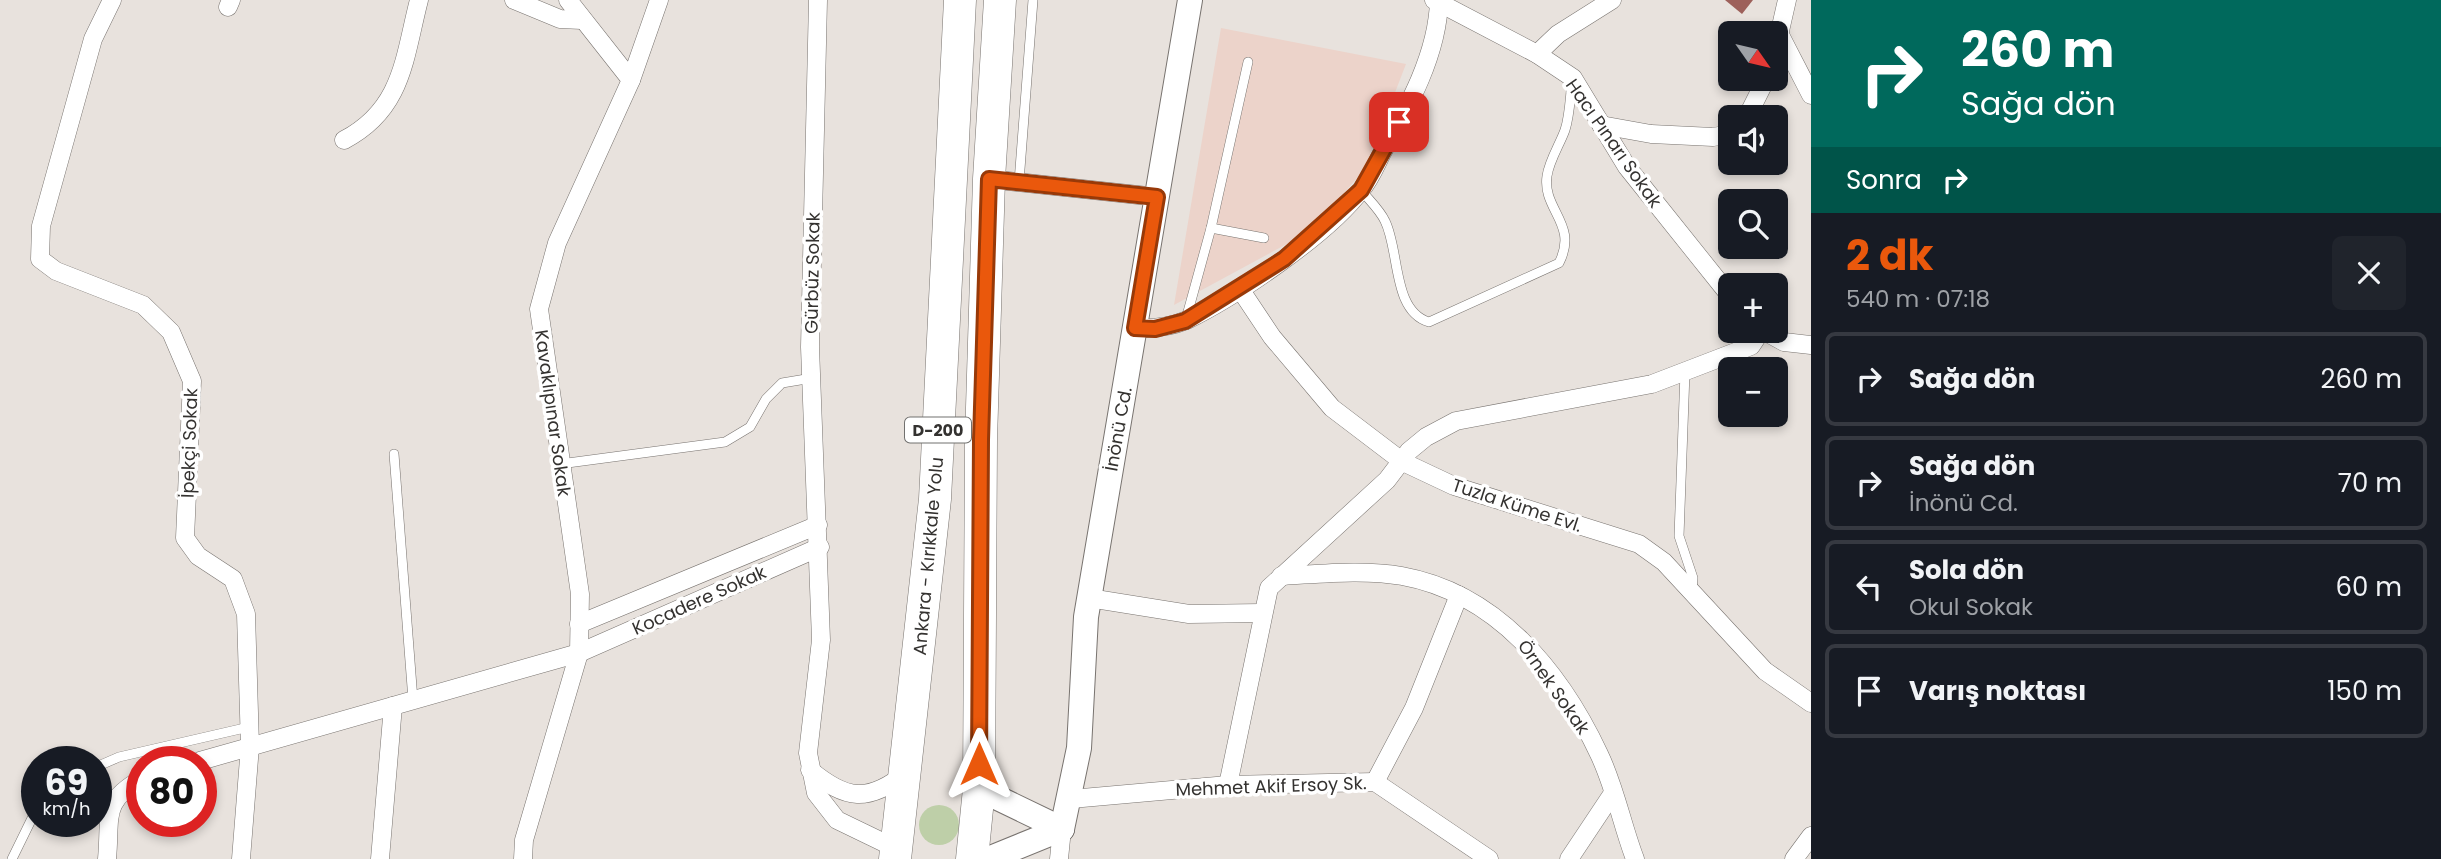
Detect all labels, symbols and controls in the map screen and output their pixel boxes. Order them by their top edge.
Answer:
text: 260 m [1961,16,2114,84]
north arrow [1718,21,1788,91]
map controls [1718,21,1788,427]
icon: right [1846,28,1937,119]
street label: Hacı Pınarı Sokak [1560,74,1668,213]
text: Sağa dön [1961,81,2116,126]
pin [1369,92,1429,152]
icon: arrive [1380,103,1418,141]
button: sound [1718,105,1788,175]
icon: right [1936,161,1974,199]
text: Sonra [1846,162,1922,198]
button: search [1718,189,1788,259]
street label: Gürbüz Sokak [798,211,826,334]
text: 2 dk [1846,226,1933,285]
button: close [2332,236,2406,310]
button: + [1718,273,1788,343]
text: 540 m · 07:18 [1846,283,1990,315]
street label: Kavaklıpınar Sokak [529,328,577,499]
button: − [1718,357,1788,427]
icon: right [1850,360,1888,398]
text: Sağa dön [1909,361,2035,397]
text: 260 m [2320,361,2402,397]
street label: İnönü Cd. [1098,385,1138,473]
street label: İpekçi Sokak [175,387,203,498]
road number: D-200 [905,418,971,442]
text: Sağa dön [1909,448,2035,484]
street label: Ankara - Kırıkkale Yolu [907,456,949,656]
icon: right [1850,464,1888,502]
text: 70 m [2338,465,2402,501]
street label: Tuzla Küme Evl. [1449,472,1585,538]
text: İnönü Cd. [1909,487,2018,519]
text: Sola dön [1909,552,2024,588]
street label: Kocadere Sokak [628,559,771,641]
icon: left [1850,568,1888,606]
text: 60 m [2335,569,2402,605]
text: Okul Sokak [1909,591,2033,623]
street label: Örnek Sokak [1512,635,1596,740]
icon: arrive [1850,672,1888,710]
text: Varış noktası [1909,673,2086,709]
text: 150 m [2327,673,2402,709]
position arrow [942,727,1016,801]
speed limit sign: 80 [126,746,217,837]
text: 69 [45,758,88,807]
street label: Mehmet Akif Ersoy Sk. [1175,770,1367,802]
text: km/h [43,796,90,821]

